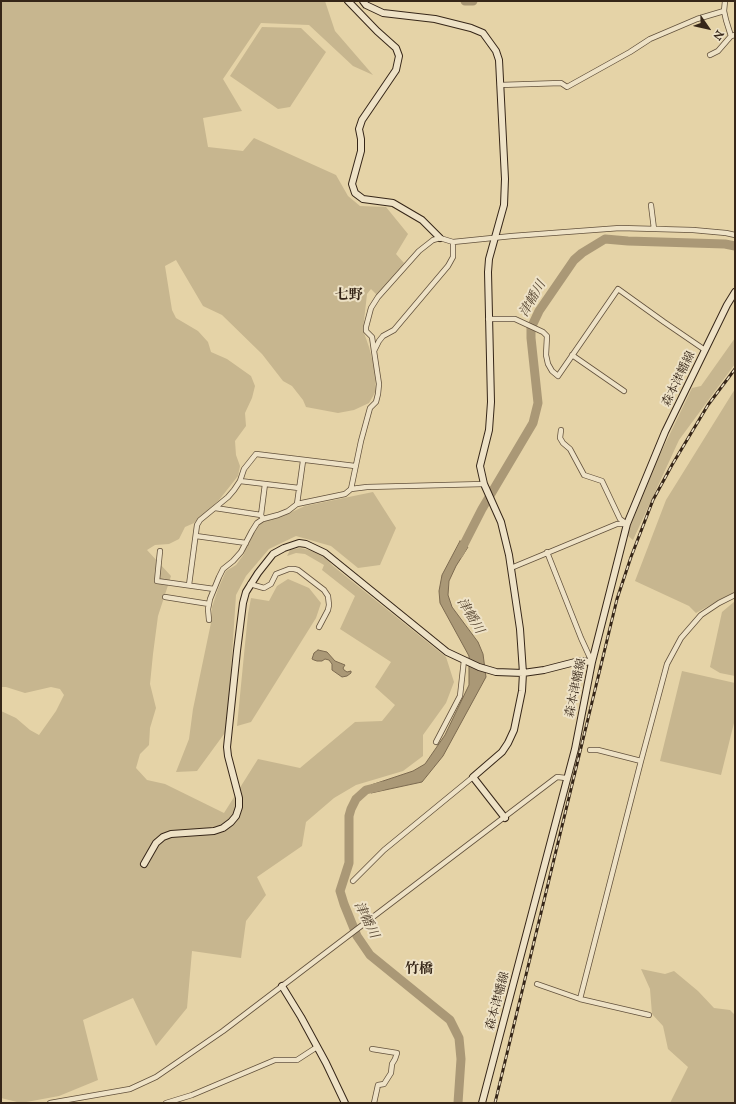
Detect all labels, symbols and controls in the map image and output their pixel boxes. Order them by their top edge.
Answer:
north arrow [688,8,728,48]
text: N [710,27,726,42]
water label: 津幡川 [516,278,550,320]
district label: 七野 [335,288,363,304]
street label: 森本津幡線 [659,349,699,409]
water label: 津幡川 [453,595,487,637]
street label: 森本津幡線 [563,657,589,719]
water label: 津幡川 [350,899,382,941]
district label: 竹橋 [405,962,433,978]
street label: 森本津幡線 [483,970,513,1032]

